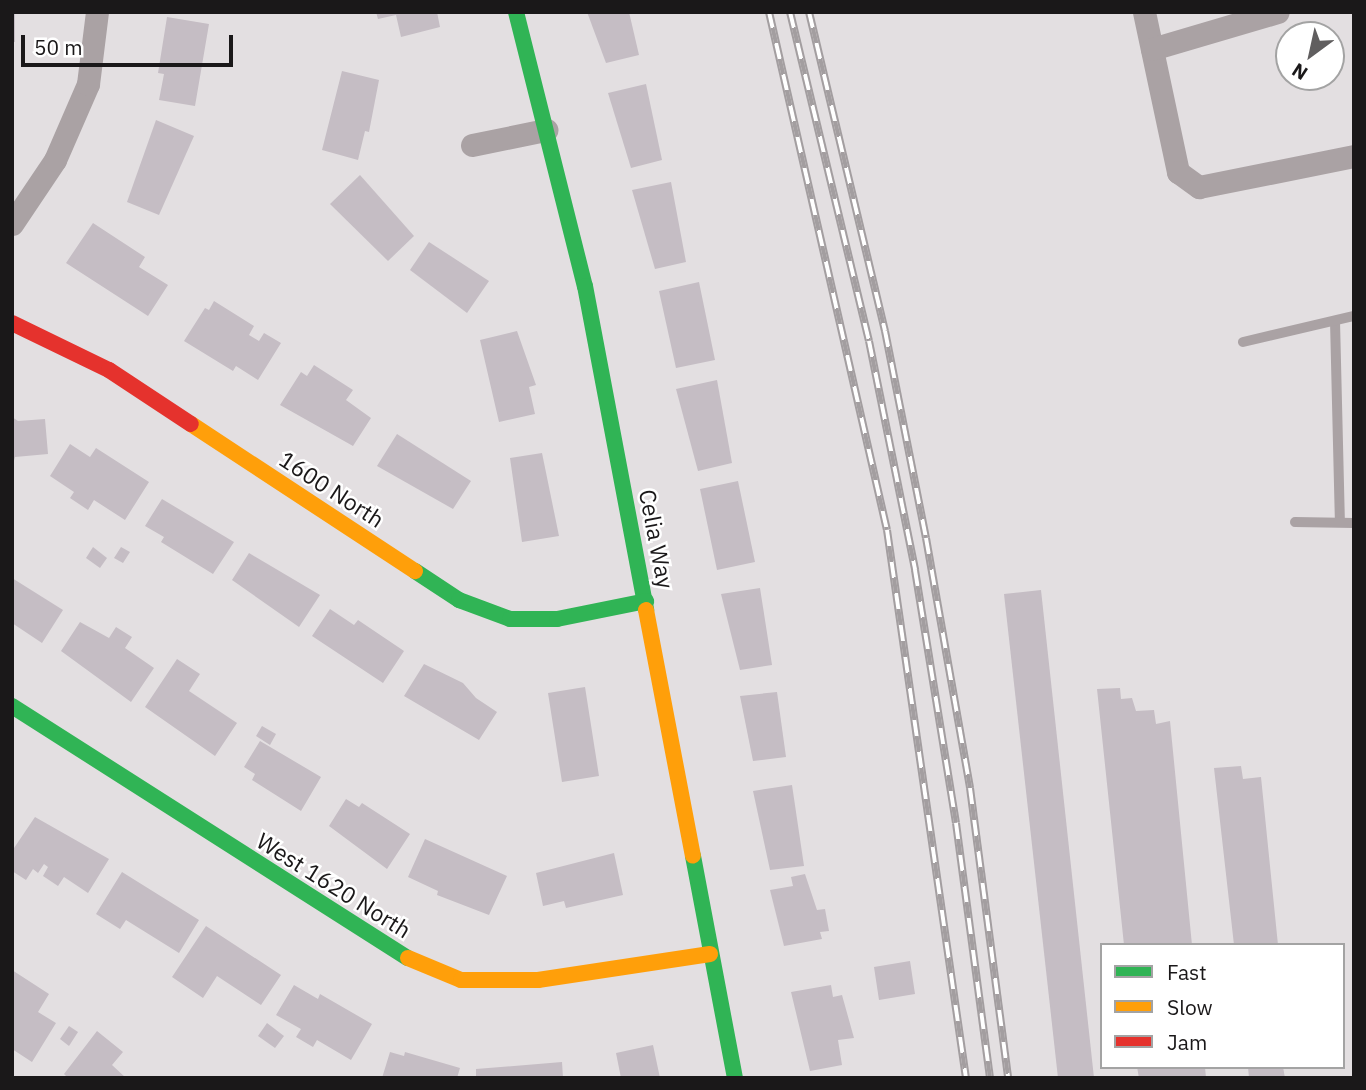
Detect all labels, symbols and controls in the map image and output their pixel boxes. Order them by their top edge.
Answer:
scale bar [24,21,236,65]
north arrow [1275,21,1345,91]
text: 50 m [34,33,83,61]
text: N [1287,58,1312,86]
street label: 1600 North [274,445,390,533]
street label: Celia Way [634,487,680,591]
street label: West 1620 North [252,826,416,944]
legend [1100,943,1345,1069]
text: Fast [1167,958,1207,986]
text: Slow [1167,993,1213,1021]
text: Jam [1167,1028,1207,1056]

